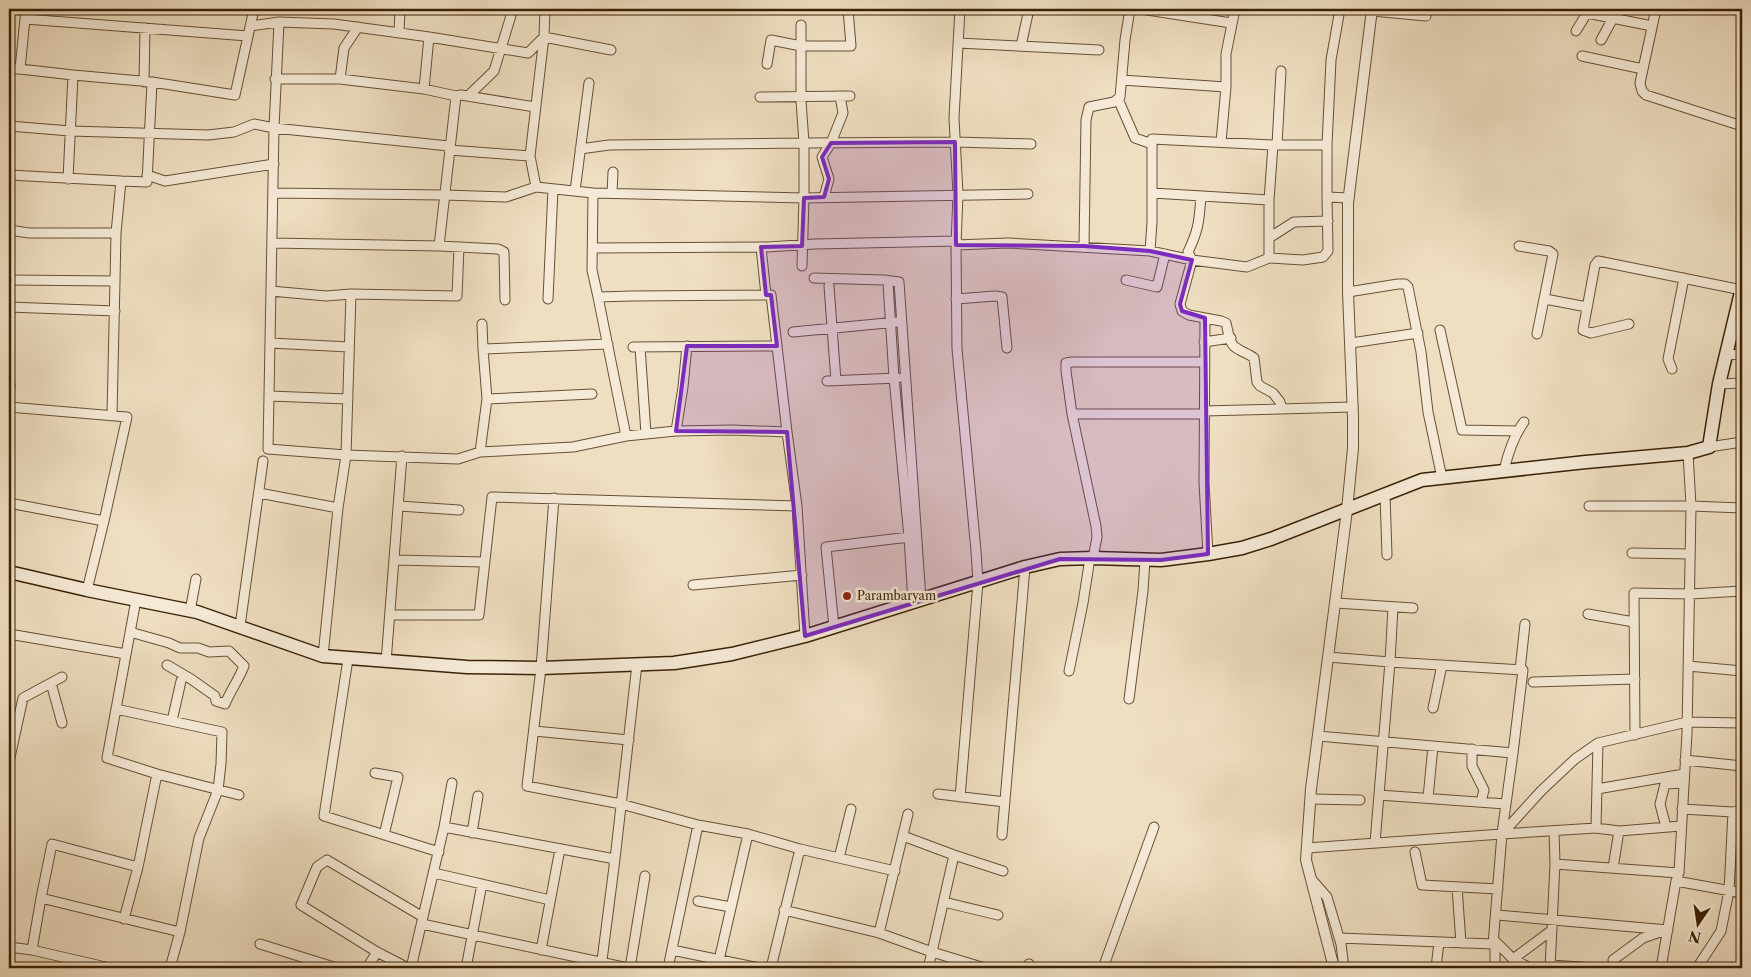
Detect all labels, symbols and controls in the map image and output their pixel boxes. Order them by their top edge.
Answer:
place label: Parambaryam [857,588,936,603]
marker: Parambaryam [841,590,853,602]
north arrow [1674,900,1724,950]
text: N [1687,927,1703,947]

